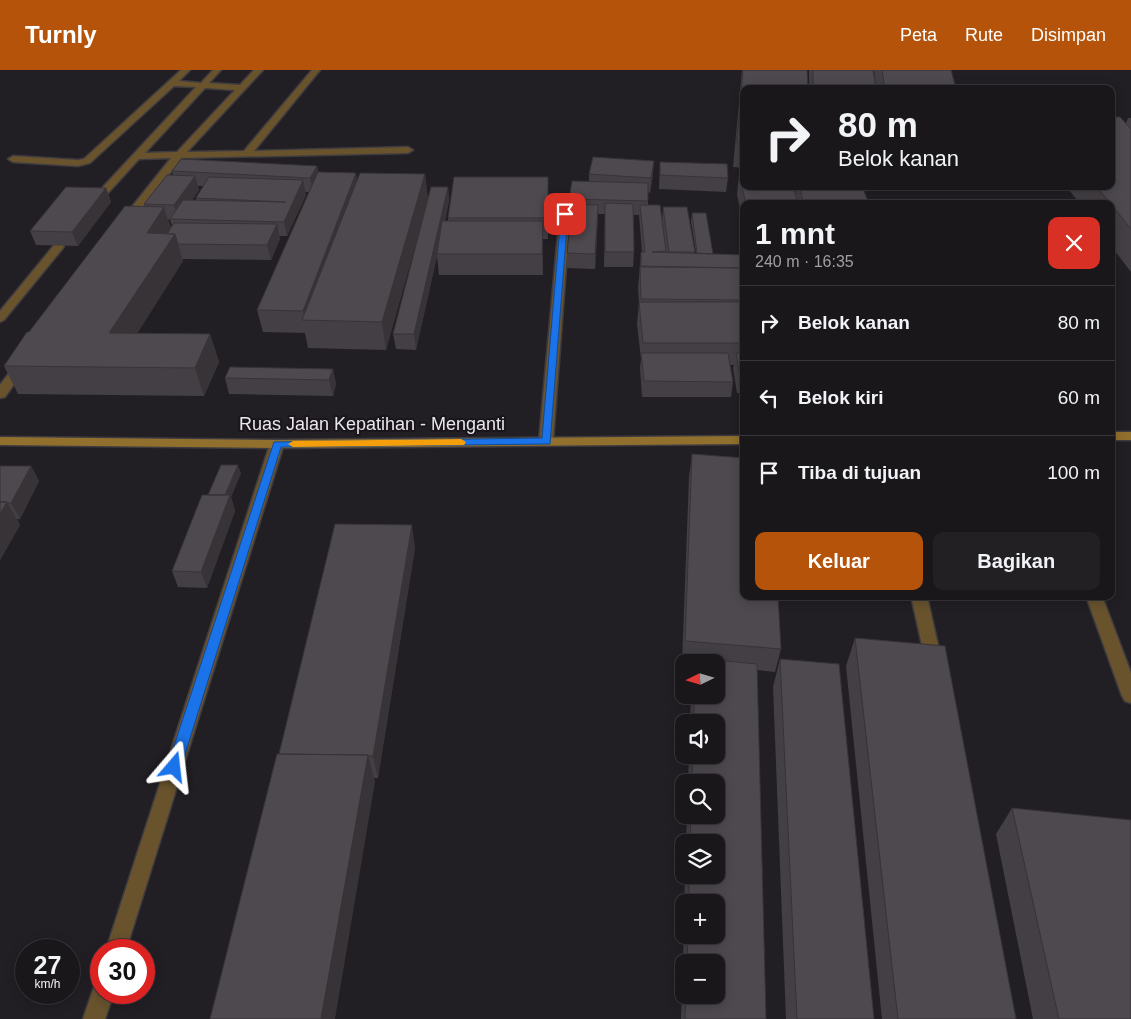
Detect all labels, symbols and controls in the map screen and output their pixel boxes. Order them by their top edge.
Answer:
text: Turnly [25,21,97,48]
text: Peta [900,25,937,45]
text: Rute [965,25,1003,45]
text: Disimpan [1031,25,1106,45]
icon: right [755,105,820,170]
text: 80 m [838,105,918,144]
text: Belok kanan [838,146,959,171]
pin [544,193,586,235]
icon: arrive [551,200,579,228]
text: 1 mnt [755,217,835,250]
button: close [1048,217,1100,269]
text: 240 m · 16:35 [755,253,854,270]
icon: right [755,309,783,337]
text: Belok kanan [798,312,910,333]
text: 80 m [1058,312,1100,333]
icon: left [755,384,783,412]
text: Belok kiri [798,387,884,408]
text: 60 m [1058,387,1100,408]
street label: Ruas Jalan Kepatihan - Menganti [239,414,505,434]
icon: arrive [755,459,783,487]
text: Tiba di tujuan [798,462,921,483]
text: 100 m [1047,462,1100,483]
button: Keluar [755,532,923,590]
button: Bagikan [933,532,1100,590]
north arrow [675,654,725,704]
map controls [675,654,725,1004]
button: sound [675,714,725,764]
position arrow [147,740,199,792]
button: search [675,774,725,824]
button: layers [675,834,725,884]
button: + [675,894,725,944]
speed limit sign: 30 [90,939,155,1004]
text: 27 [34,951,61,979]
button: − [675,954,725,1004]
text: km/h [34,977,61,991]

